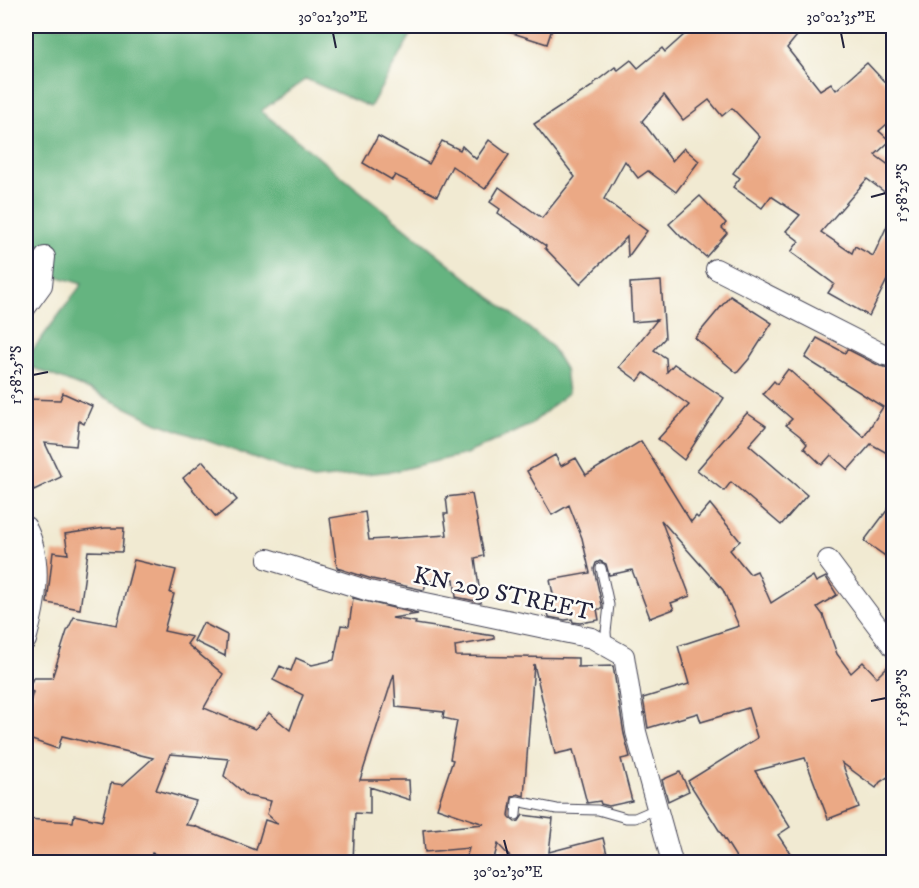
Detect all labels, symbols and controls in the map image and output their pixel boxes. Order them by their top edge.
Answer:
text: 30°02'30"E [298,8,368,27]
text: 30°02'35"E [807,8,876,27]
text: 1°58'25"S [893,163,912,223]
text: 1°58'25"S [7,345,26,405]
street label: KN 209 STREET [411,560,595,628]
text: 1°58'30"S [893,669,912,727]
text: 30°02'30"E [473,863,543,882]

